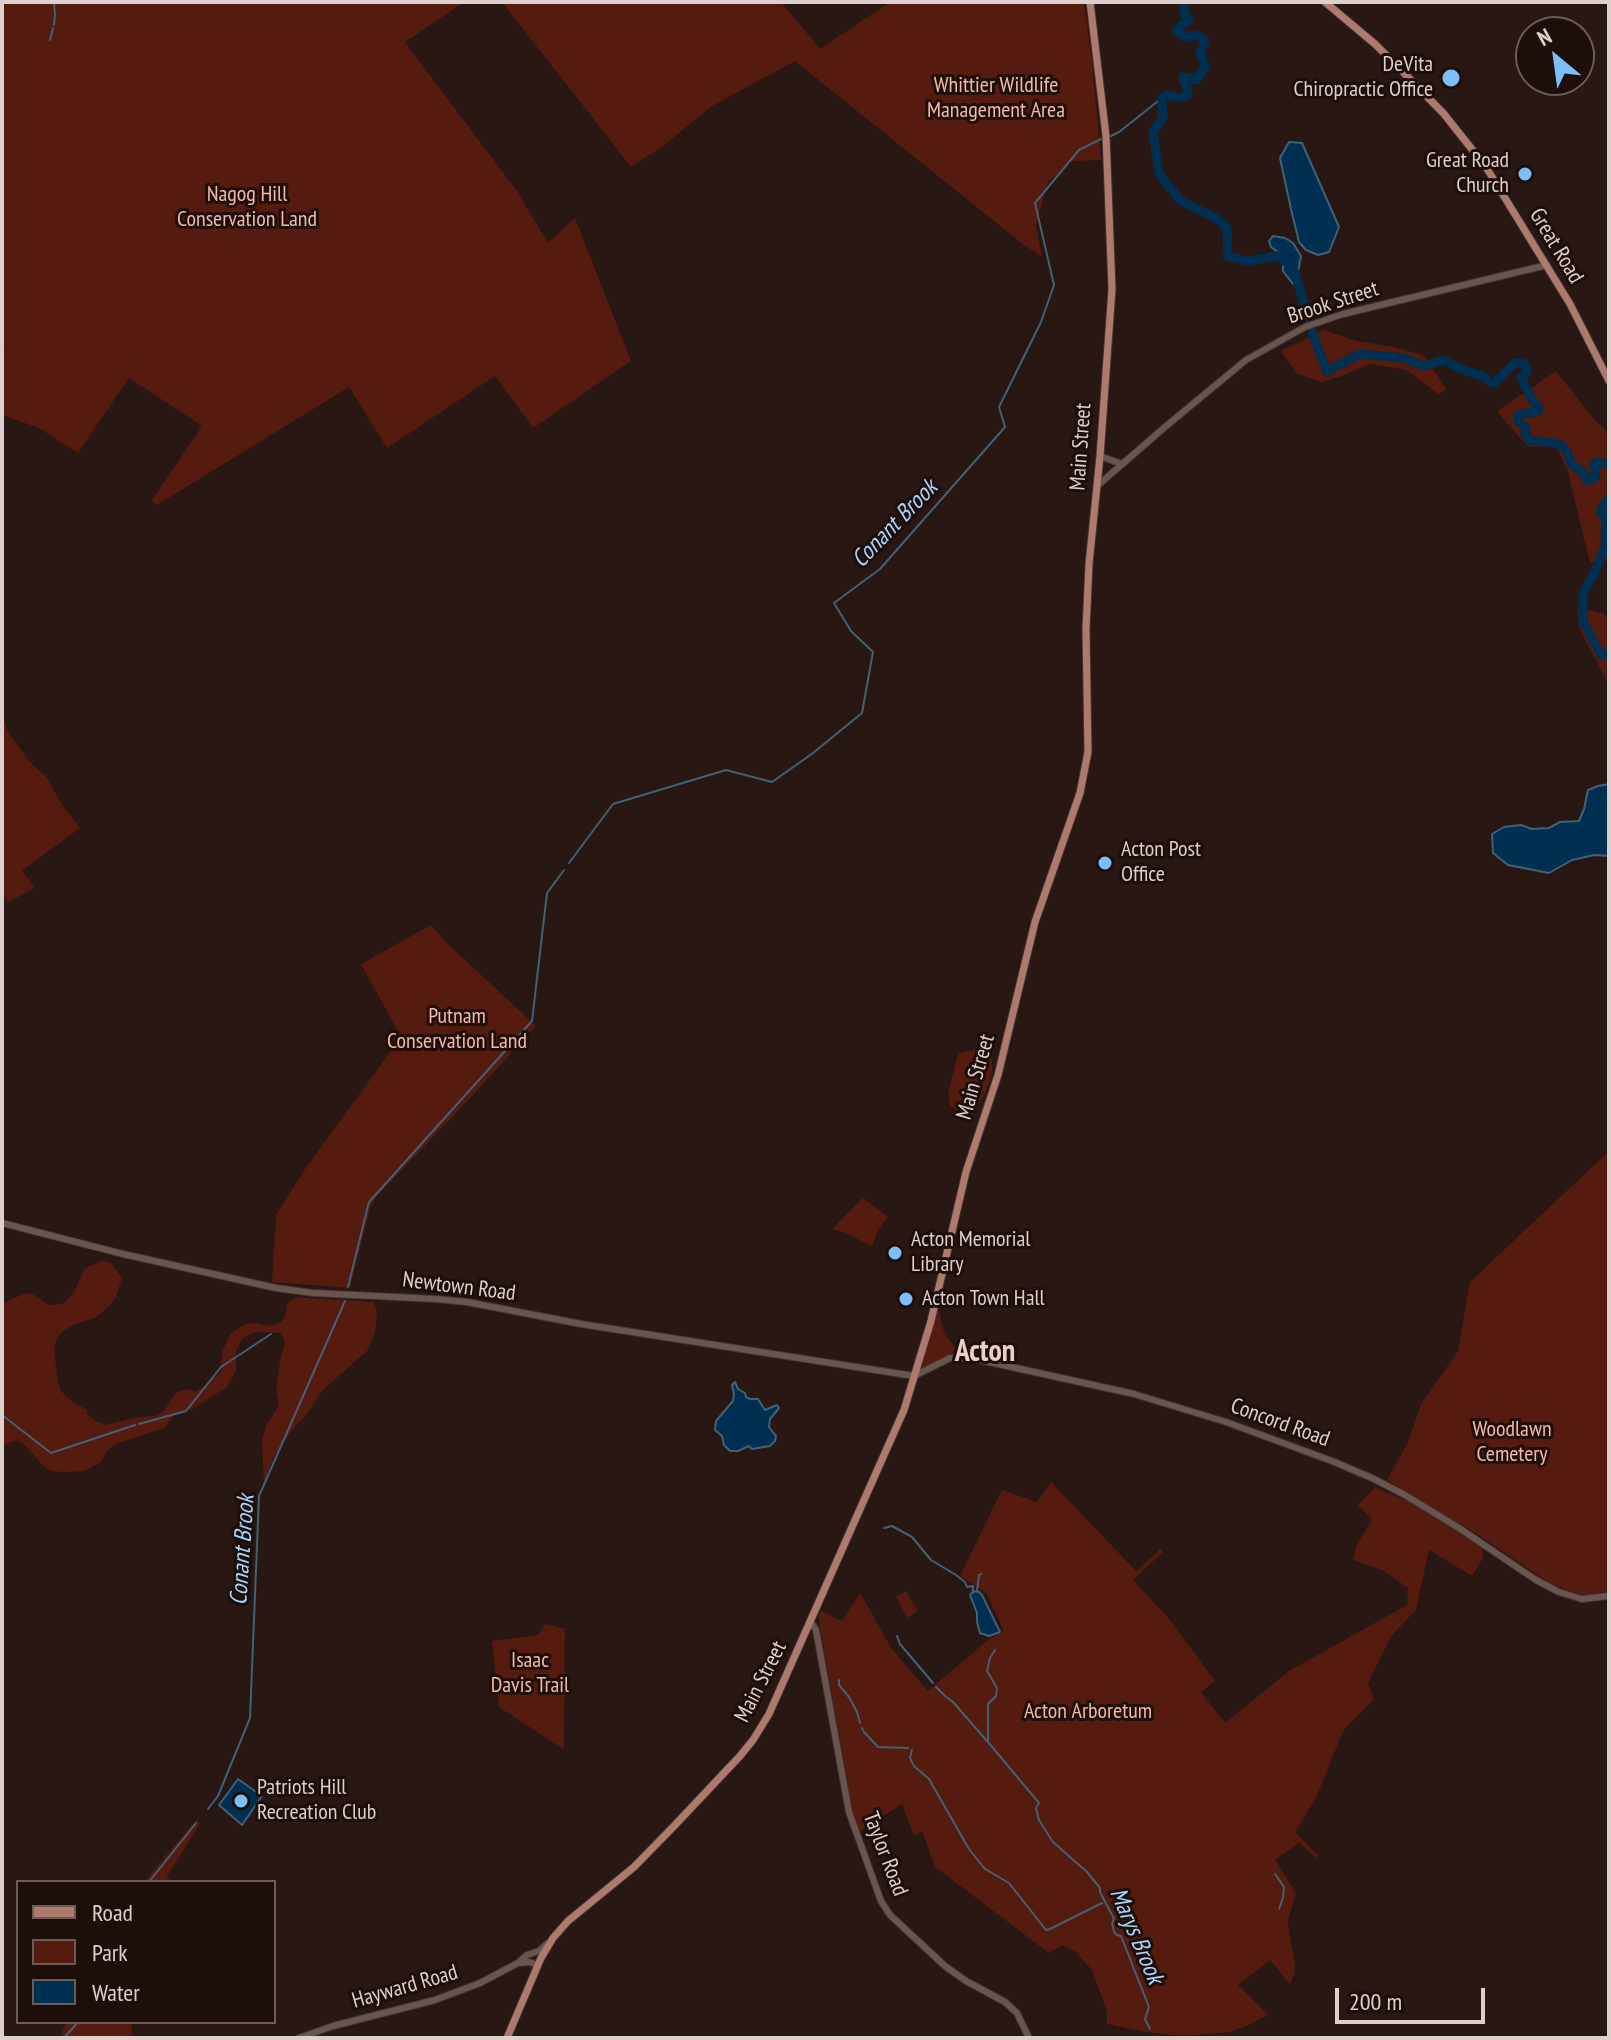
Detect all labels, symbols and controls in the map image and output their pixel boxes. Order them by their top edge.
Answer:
north arrow [1515,16,1595,96]
text: N [1532,22,1556,52]
place label: DeVita Chiropractic Office [1293,52,1433,104]
marker: DeVita Chiropractic Office [1440,67,1462,89]
park label: Whittier Wildlife Management Area [927,73,1065,124]
place label: Great Road Church [1426,148,1509,200]
marker: Great Road Church [1516,165,1534,183]
park label: Nagog Hill Conservation Land [177,182,317,234]
street label: Great Road [1523,204,1589,288]
street label: Brook Street [1284,276,1382,330]
street label: Main Street [1065,402,1097,492]
water label: Conant Brook [846,474,944,574]
place label: Acton Post Office [1121,837,1201,888]
marker: Acton Post Office [1096,854,1114,872]
park label: Putnam Conservation Land [387,1004,527,1056]
street label: Main Street [951,1031,1001,1123]
place label: Acton Memorial Library [911,1227,1030,1278]
marker: Acton Memorial Library [886,1244,904,1262]
street label: Newtown Road [401,1267,517,1307]
place label: Acton Town Hall [922,1286,1045,1312]
marker: Acton Town Hall [897,1290,915,1308]
district label: Acton [955,1334,1015,1370]
street label: Concord Road [1227,1393,1333,1453]
park label: Woodlawn Cemetery [1472,1417,1552,1468]
water label: Conant Brook [225,1494,261,1606]
street label: Main Street [729,1637,793,1727]
park label: Isaac Davis Trail [491,1648,569,1700]
park label: Acton Arboretum [1024,1699,1152,1725]
place label: Patriots Hill Recreation Club [257,1775,376,1826]
marker: Patriots Hill Recreation Club [232,1792,250,1810]
street label: Taylor Road [857,1808,913,1900]
legend [16,1880,276,2024]
water label: Marys Brook [1103,1884,1169,1988]
text: Road [92,1897,133,1928]
text: Park [92,1937,128,1968]
street label: Hayward Road [349,1959,461,2015]
scale bar [1339,1972,1489,2022]
text: Water [92,1977,140,2008]
text: 200 m [1349,1986,1402,2017]

